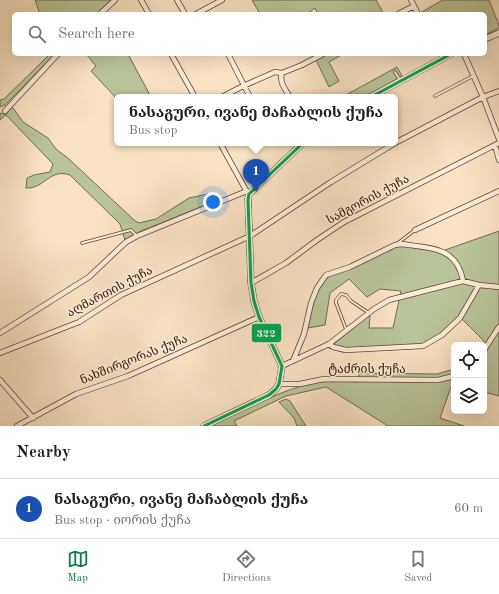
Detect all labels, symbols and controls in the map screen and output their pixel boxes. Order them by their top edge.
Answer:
search box [12,12,487,56]
icon: search [26,23,48,45]
text: Search here [58,27,135,42]
popup [114,94,398,146]
text: ნასაგური, ივანე მაჩაბლის ქუჩა [129,106,383,121]
text: Bus stop [129,124,177,137]
pin: 1 [243,159,269,192]
street label: სამგორის ქუჩა [324,172,411,227]
your location [203,192,223,212]
street label: აღმართის ქუჩა [65,264,155,320]
line badge: 322 [251,323,282,343]
text: 322 [256,329,276,340]
street label: ნახშირგორას ქუჩა [78,331,189,387]
map controls [451,342,487,414]
button: locate [451,342,487,378]
street label: ტაძრის ქუჩა [328,363,406,376]
button: layers [451,378,487,414]
text: Nearby [16,444,71,461]
text: ნასაგური, ივანე მაჩაბლის ქუჩა [54,493,308,508]
text: 1 [25,502,33,515]
text: 60 m [454,502,483,515]
text: Bus stop · იორის ქუჩა [54,514,191,527]
tab: Map [67,548,89,586]
tab: Directions [222,548,271,586]
tab: Saved [404,548,432,586]

